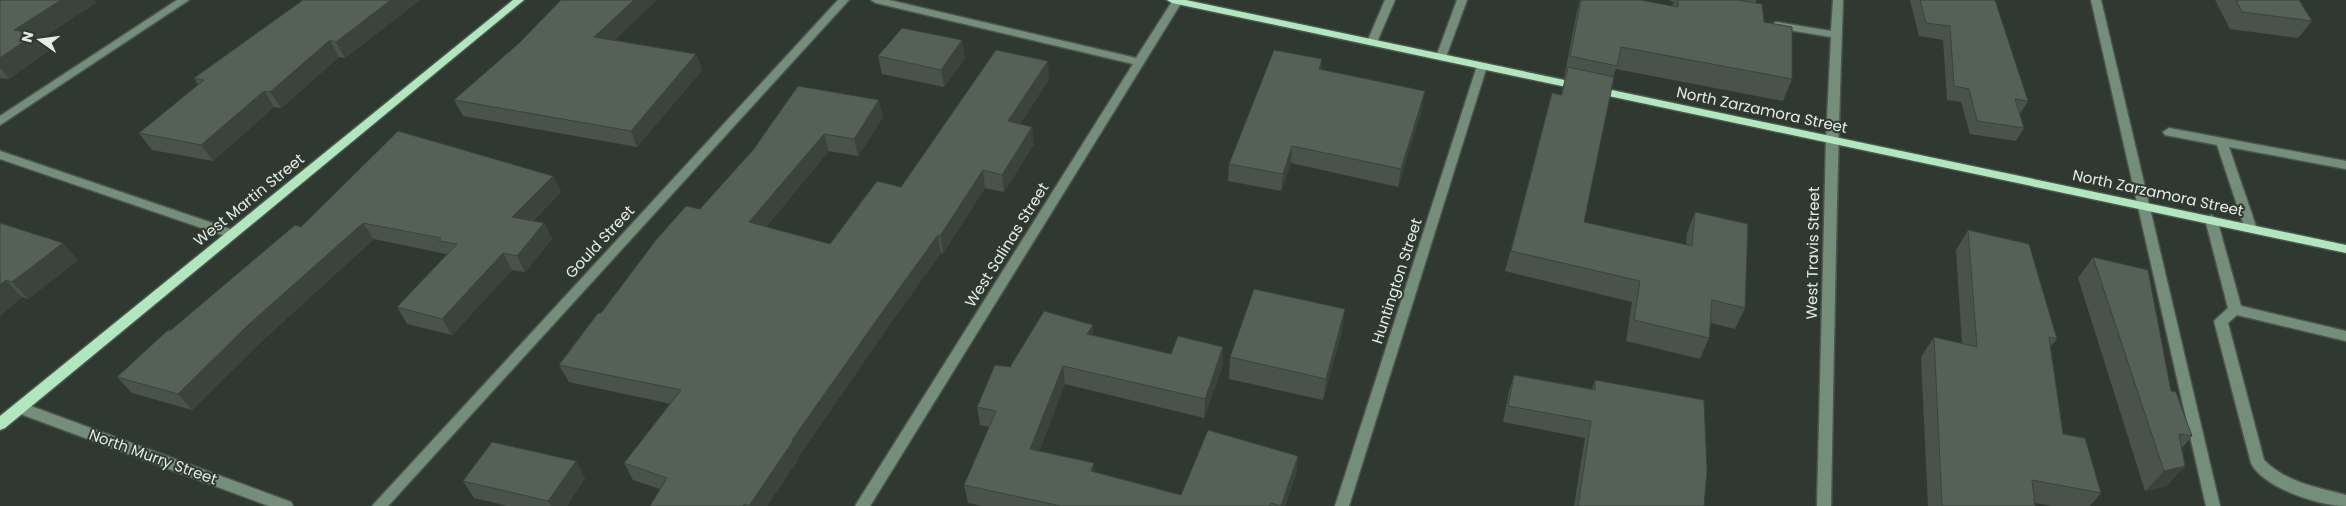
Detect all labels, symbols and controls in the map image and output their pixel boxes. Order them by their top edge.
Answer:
north arrow [15,15,65,65]
text: N [16,29,38,44]
street label: North Zarzamora Street [1675,81,1850,138]
street label: West Martin Street [189,148,308,251]
street label: North Zarzamora Street [2071,164,2246,221]
street label: West Salinas Street [960,179,1053,311]
street label: West Travis Street [1801,186,1824,320]
street label: Gould Street [560,201,639,283]
street label: Huntington Street [1366,215,1427,346]
street label: North Murry Street [86,424,220,489]

